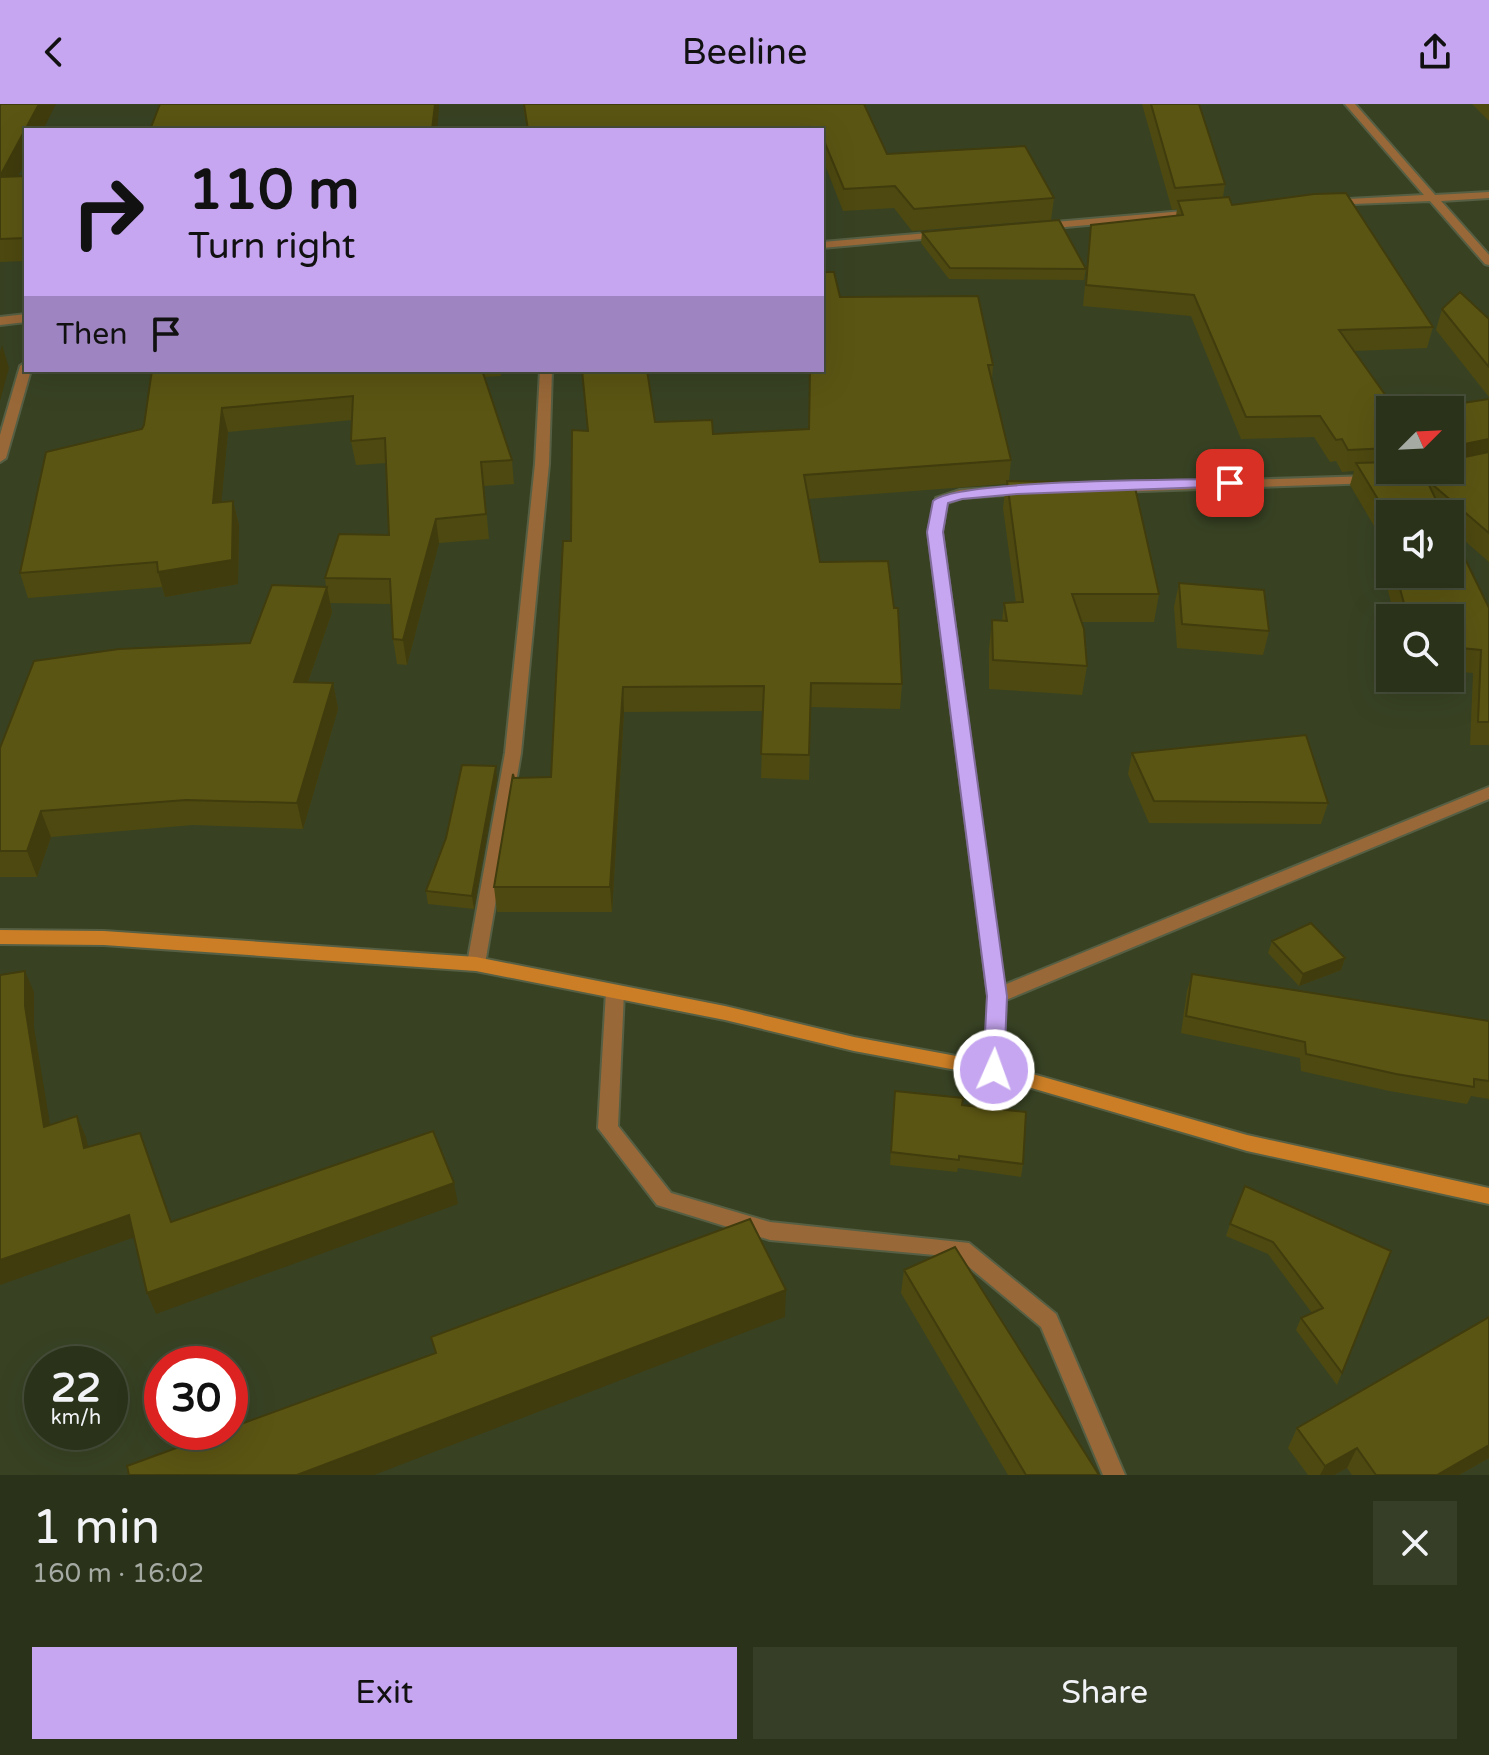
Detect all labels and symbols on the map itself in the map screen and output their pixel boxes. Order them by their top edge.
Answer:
north arrow [1376,396,1464,484]
pin [1196,449,1264,517]
position arrow [952,1028,1036,1112]
speed limit sign: 30 [144,1346,248,1450]

